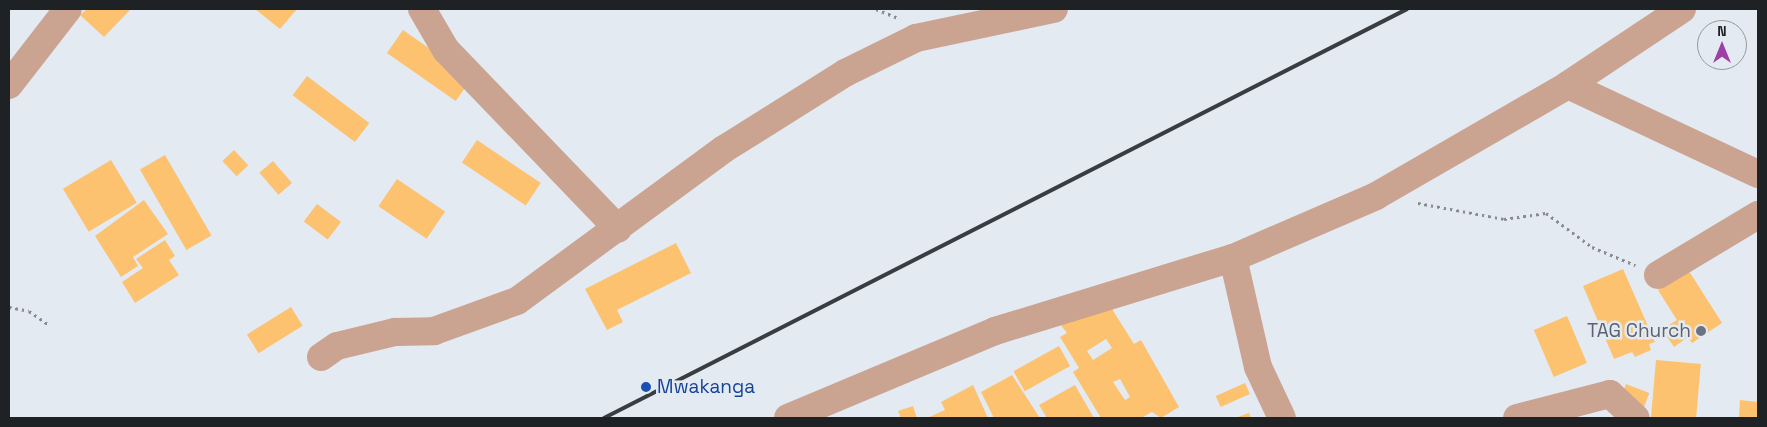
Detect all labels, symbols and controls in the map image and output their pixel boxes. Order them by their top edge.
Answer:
north arrow [1697,20,1747,70]
text: N [1717,22,1727,40]
place label: TAG Church [1587,320,1691,342]
marker: TAG Church [1695,325,1707,337]
place label: Mwakanga [657,376,755,398]
marker: Mwakanga [639,380,653,394]

